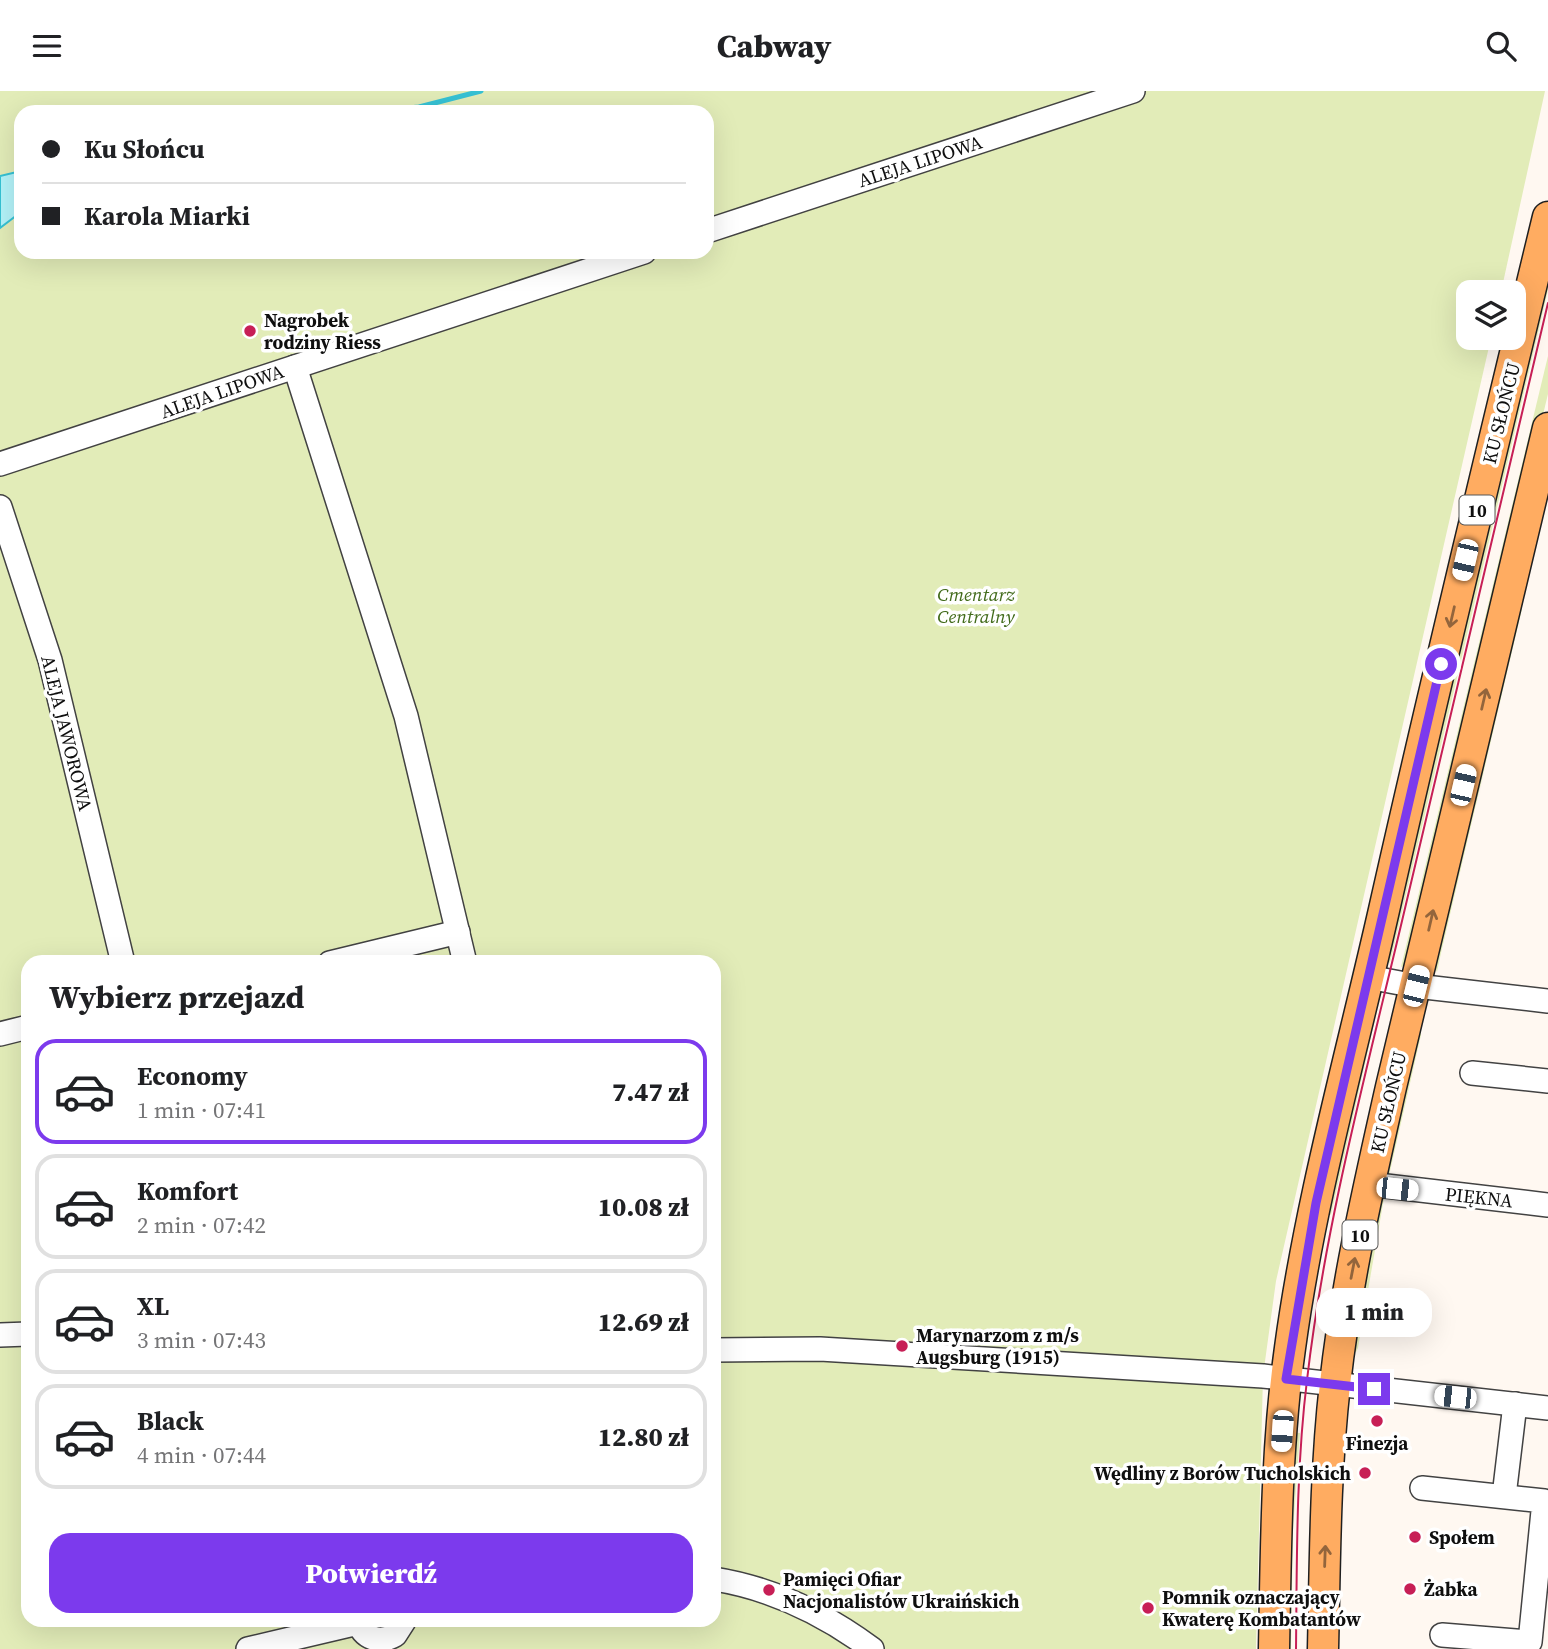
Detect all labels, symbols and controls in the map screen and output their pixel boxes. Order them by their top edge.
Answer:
text: Cabway [717,24,831,68]
icon: menu [28,27,66,65]
icon: search [1482,27,1520,65]
street label: ALEJA LIPOWA [855,129,986,193]
text: Ku Słońcu [84,131,205,167]
text: Karola Miarki [84,198,250,234]
map controls [1456,280,1526,350]
button: layers [1456,280,1526,350]
place label: Nagrobek rodziny Riess [264,307,381,355]
marker: Nagrobek rodziny Riess [242,323,258,339]
street label: ALEJA LIPOWA [157,358,288,424]
street label: KU SŁOŃCU [1476,359,1526,466]
road number: 10 [1460,495,1494,524]
car [1451,537,1480,583]
park label: Cmentarz Centralny [937,581,1016,629]
one-way arrow [1444,605,1458,628]
route start [1425,648,1457,680]
street label: ALEJA JAWOROWA [35,653,99,814]
one-way arrow [1478,688,1491,711]
car [1449,762,1478,808]
one-way arrow [1425,909,1439,932]
car [1401,963,1432,1009]
text: Wybierz przejazd [49,975,305,1019]
street label: KU SŁOŃCU [1364,1049,1412,1155]
text: Economy [137,1058,248,1094]
icon: car [53,1060,116,1123]
text: 7.47 zł [612,1074,689,1110]
text: 1 min · 07:41 [137,1094,266,1126]
text: Komfort [137,1173,238,1209]
icon: car [53,1175,116,1238]
car [1376,1176,1419,1202]
street label: PIĘKNA [1444,1181,1515,1214]
text: 10.08 zł [598,1189,689,1225]
text: 2 min · 07:42 [137,1209,266,1241]
road number: 10 [1342,1220,1378,1249]
one-way arrow [1347,1257,1361,1280]
callout: 1 min [1316,1287,1432,1337]
text: XL [137,1288,169,1324]
icon: car [53,1290,116,1353]
text: 1 min [1344,1296,1404,1328]
text: 12.69 zł [598,1304,689,1340]
place label: Marynarzom z m/s Augsburg (1915) [916,1322,1079,1370]
text: 3 min · 07:43 [137,1324,266,1356]
marker: Marynarzom z m/s Augsburg (1915) [894,1338,910,1354]
route end [1358,1373,1390,1405]
car [1434,1384,1477,1410]
text: Black [137,1403,204,1439]
icon: car [53,1405,116,1468]
car [1271,1409,1294,1453]
marker: Finezja [1369,1413,1385,1429]
text: 12.80 zł [598,1419,689,1455]
place label: Finezja [1346,1430,1409,1456]
text: 4 min · 07:44 [137,1439,266,1471]
place label: Wędliny z Borów Tucholskich [1094,1460,1351,1486]
marker: Wędliny z Borów Tucholskich [1357,1465,1373,1481]
place label: Społem [1429,1524,1495,1550]
marker: Społem [1407,1529,1423,1545]
button: Potwierdź [49,1533,693,1613]
one-way arrow [1318,1545,1332,1568]
place label: Pamięci Ofiar Nacjonalistów Ukraińskich [783,1566,1020,1614]
place label: Żabka [1424,1576,1479,1602]
marker: Żabka [1402,1581,1418,1597]
marker: Pamięci Ofiar Nacjonalistów Ukraińskich [761,1582,777,1598]
place label: Pomnik oznaczający Kwaterę Kombatantów [1162,1584,1361,1632]
marker: Pomnik oznaczający Kwaterę Kombatantów [1140,1600,1156,1616]

